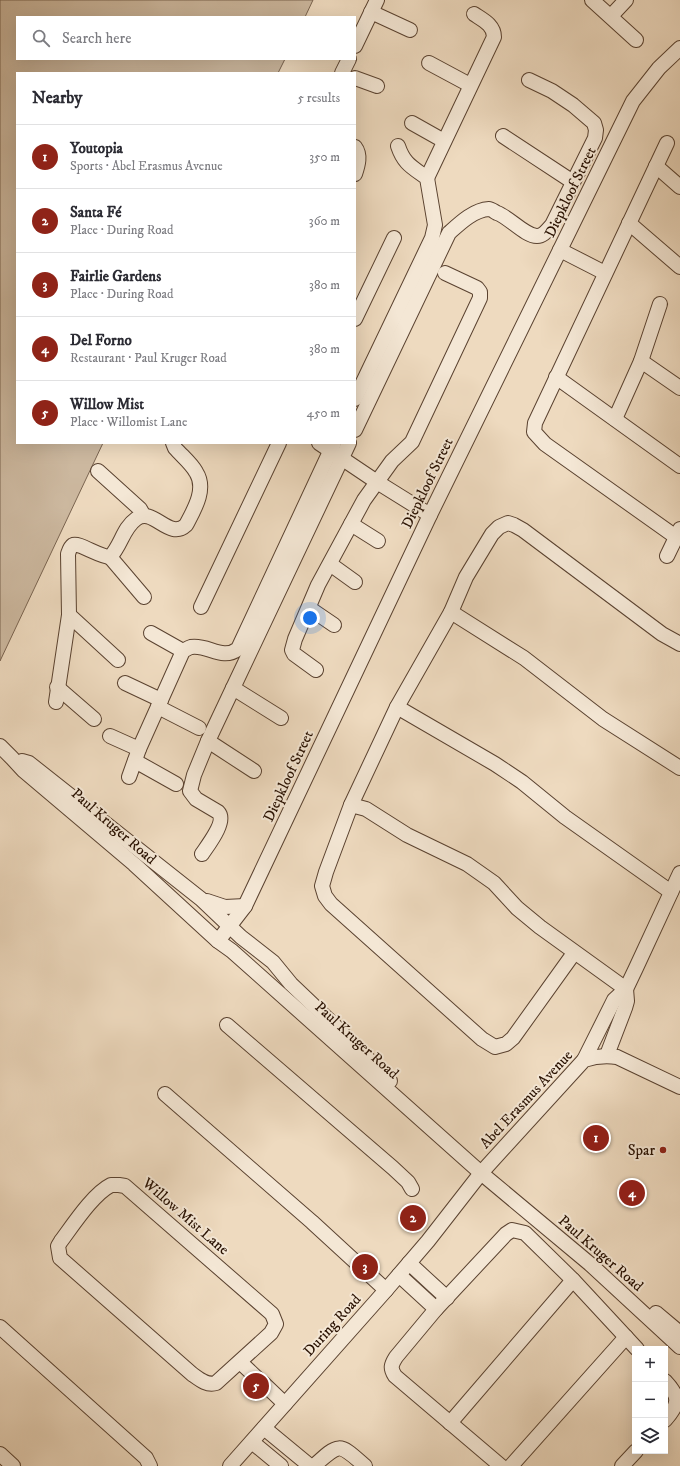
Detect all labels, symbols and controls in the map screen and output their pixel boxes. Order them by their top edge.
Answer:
search box [16,16,356,60]
icon: search [30,27,52,49]
text: Search here [62,29,131,48]
text: Nearby [32,87,82,109]
text: 5 results [298,90,340,106]
text: Youtopia [70,139,123,158]
street label: Diepkloof Street [540,144,601,241]
text: 1 [43,149,47,165]
text: 350 m [309,149,340,165]
text: Sports · Abel Erasmus Avenue [70,158,223,174]
text: Santa Fé [70,203,121,222]
text: 2 [42,213,48,229]
text: 360 m [309,213,340,229]
text: Place · During Road [70,222,174,238]
text: Fairlie Gardens [70,267,161,286]
text: 3 [43,277,47,293]
text: 380 m [309,277,340,293]
text: Place · During Road [70,286,174,302]
text: Del Forno [70,331,132,350]
text: 4 [41,341,49,357]
text: 380 m [309,341,340,357]
text: Restaurant · Paul Kruger Road [70,350,227,366]
text: Willow Mist [70,395,144,414]
text: 5 [42,405,48,421]
text: 450 m [307,405,340,421]
text: Place · Willomist Lane [70,414,187,430]
street label: Diepkloof Street [397,435,458,532]
your location [300,608,320,628]
street label: Diepkloof Street [259,727,318,825]
street label: Paul Kruger Road [67,784,161,869]
street label: Paul Kruger Road [311,998,403,1084]
street label: Abel Erasmus Avenue [476,1046,577,1153]
pin: 1 [583,1123,609,1153]
place label: Spar [628,1141,655,1160]
marker: Spar [658,1145,668,1155]
street label: Willow Mist Lane [138,1173,233,1259]
pin: 4 [619,1178,645,1208]
pin: 2 [400,1203,426,1233]
street label: Paul Kruger Road [554,1211,648,1296]
pin: 3 [352,1252,378,1282]
street label: During Road [299,1290,366,1360]
map controls [632,1346,668,1454]
button: + [632,1346,668,1382]
pin: 5 [243,1371,269,1401]
button: − [632,1382,668,1418]
button: layers [632,1418,668,1454]

